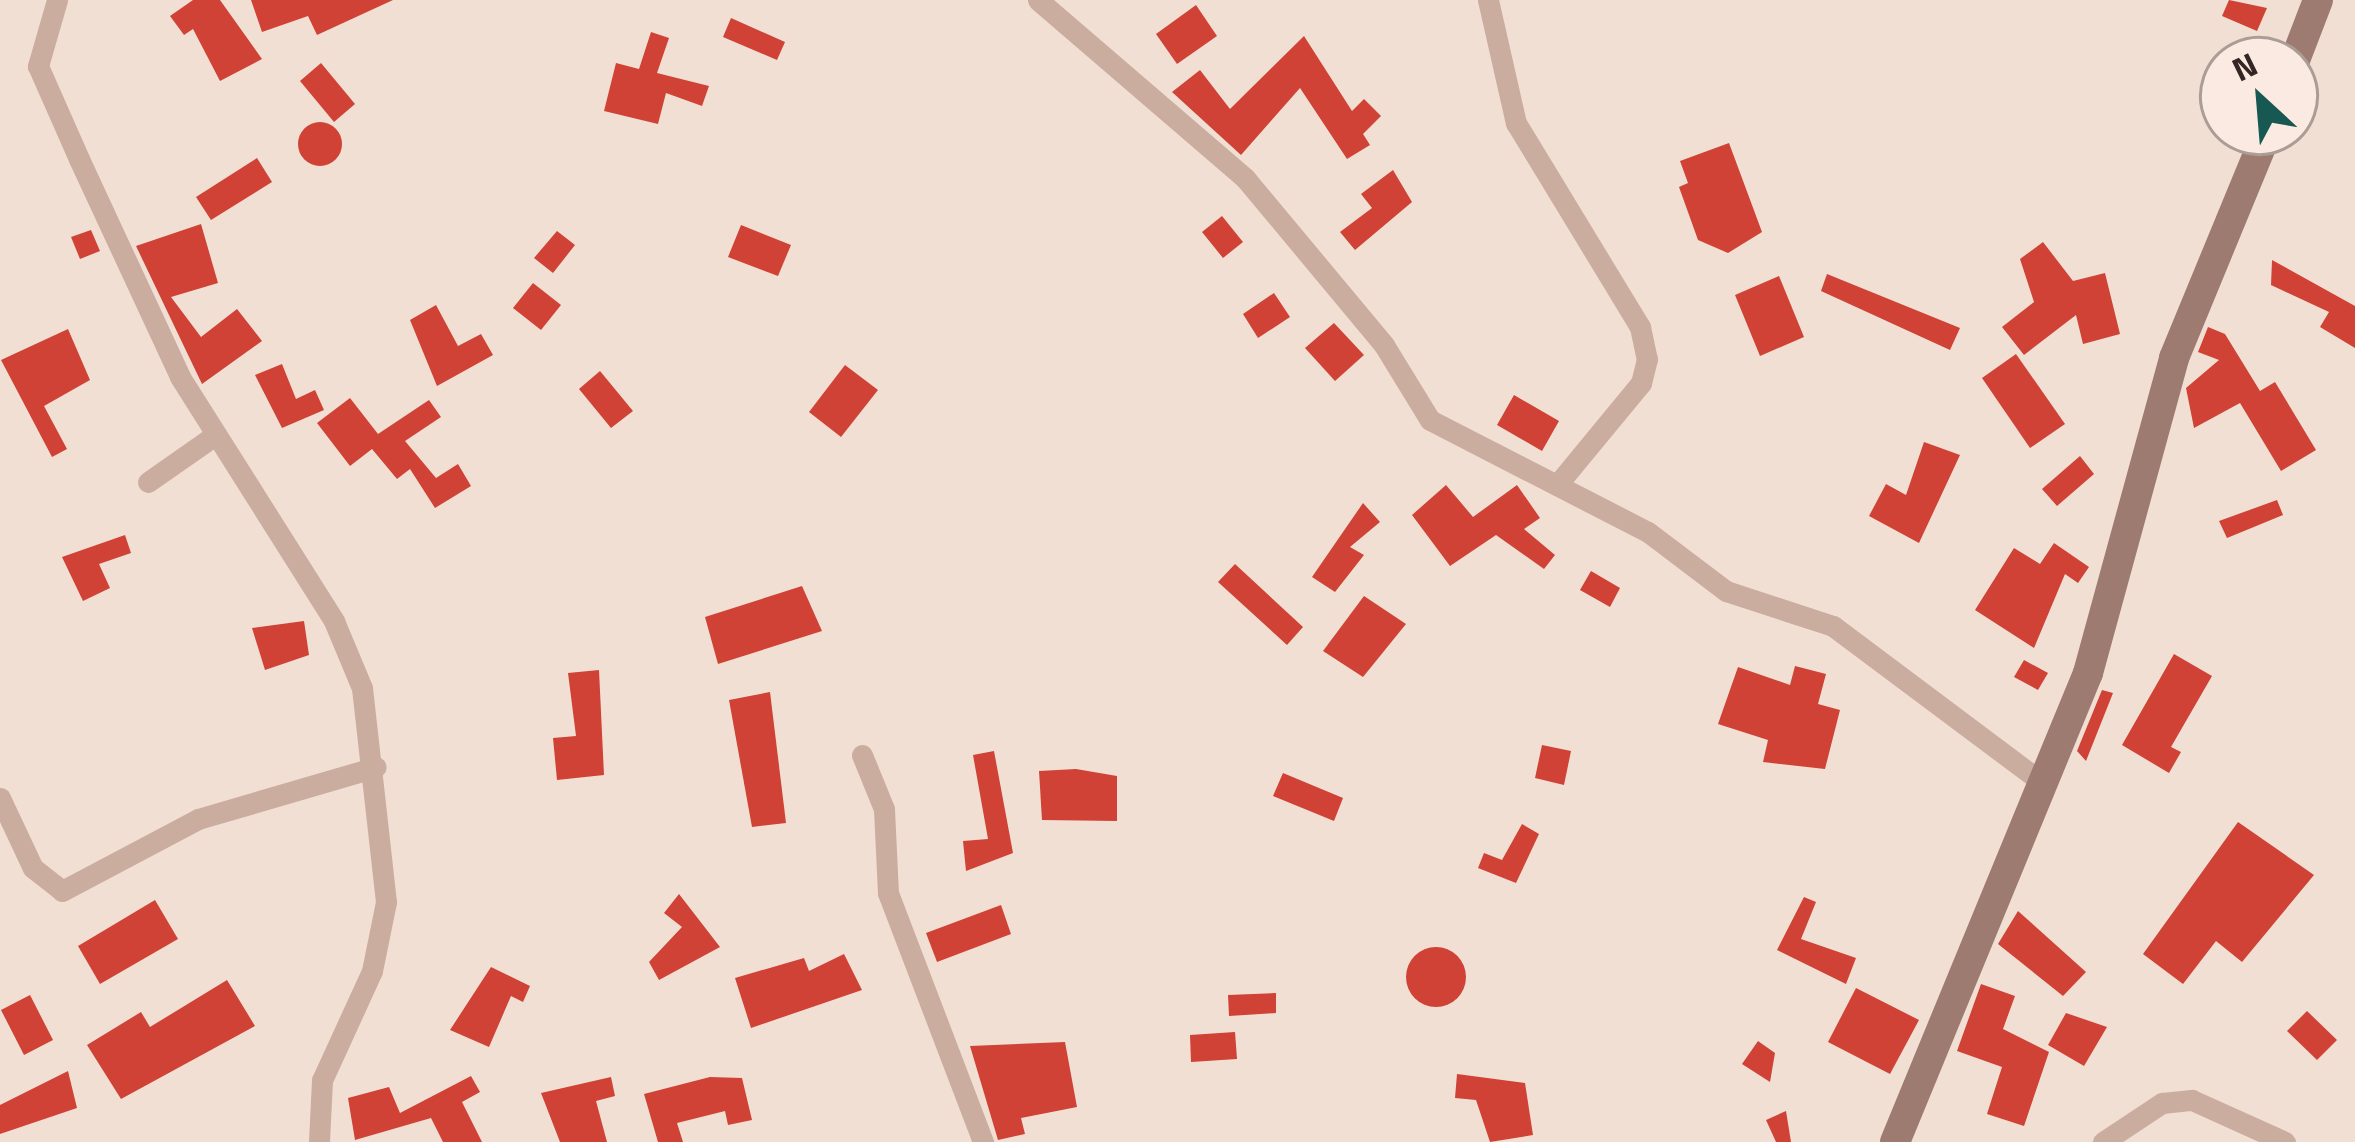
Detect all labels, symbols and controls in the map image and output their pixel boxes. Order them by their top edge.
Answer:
north arrow [2199,36,2319,156]
text: N [2223,39,2266,94]

